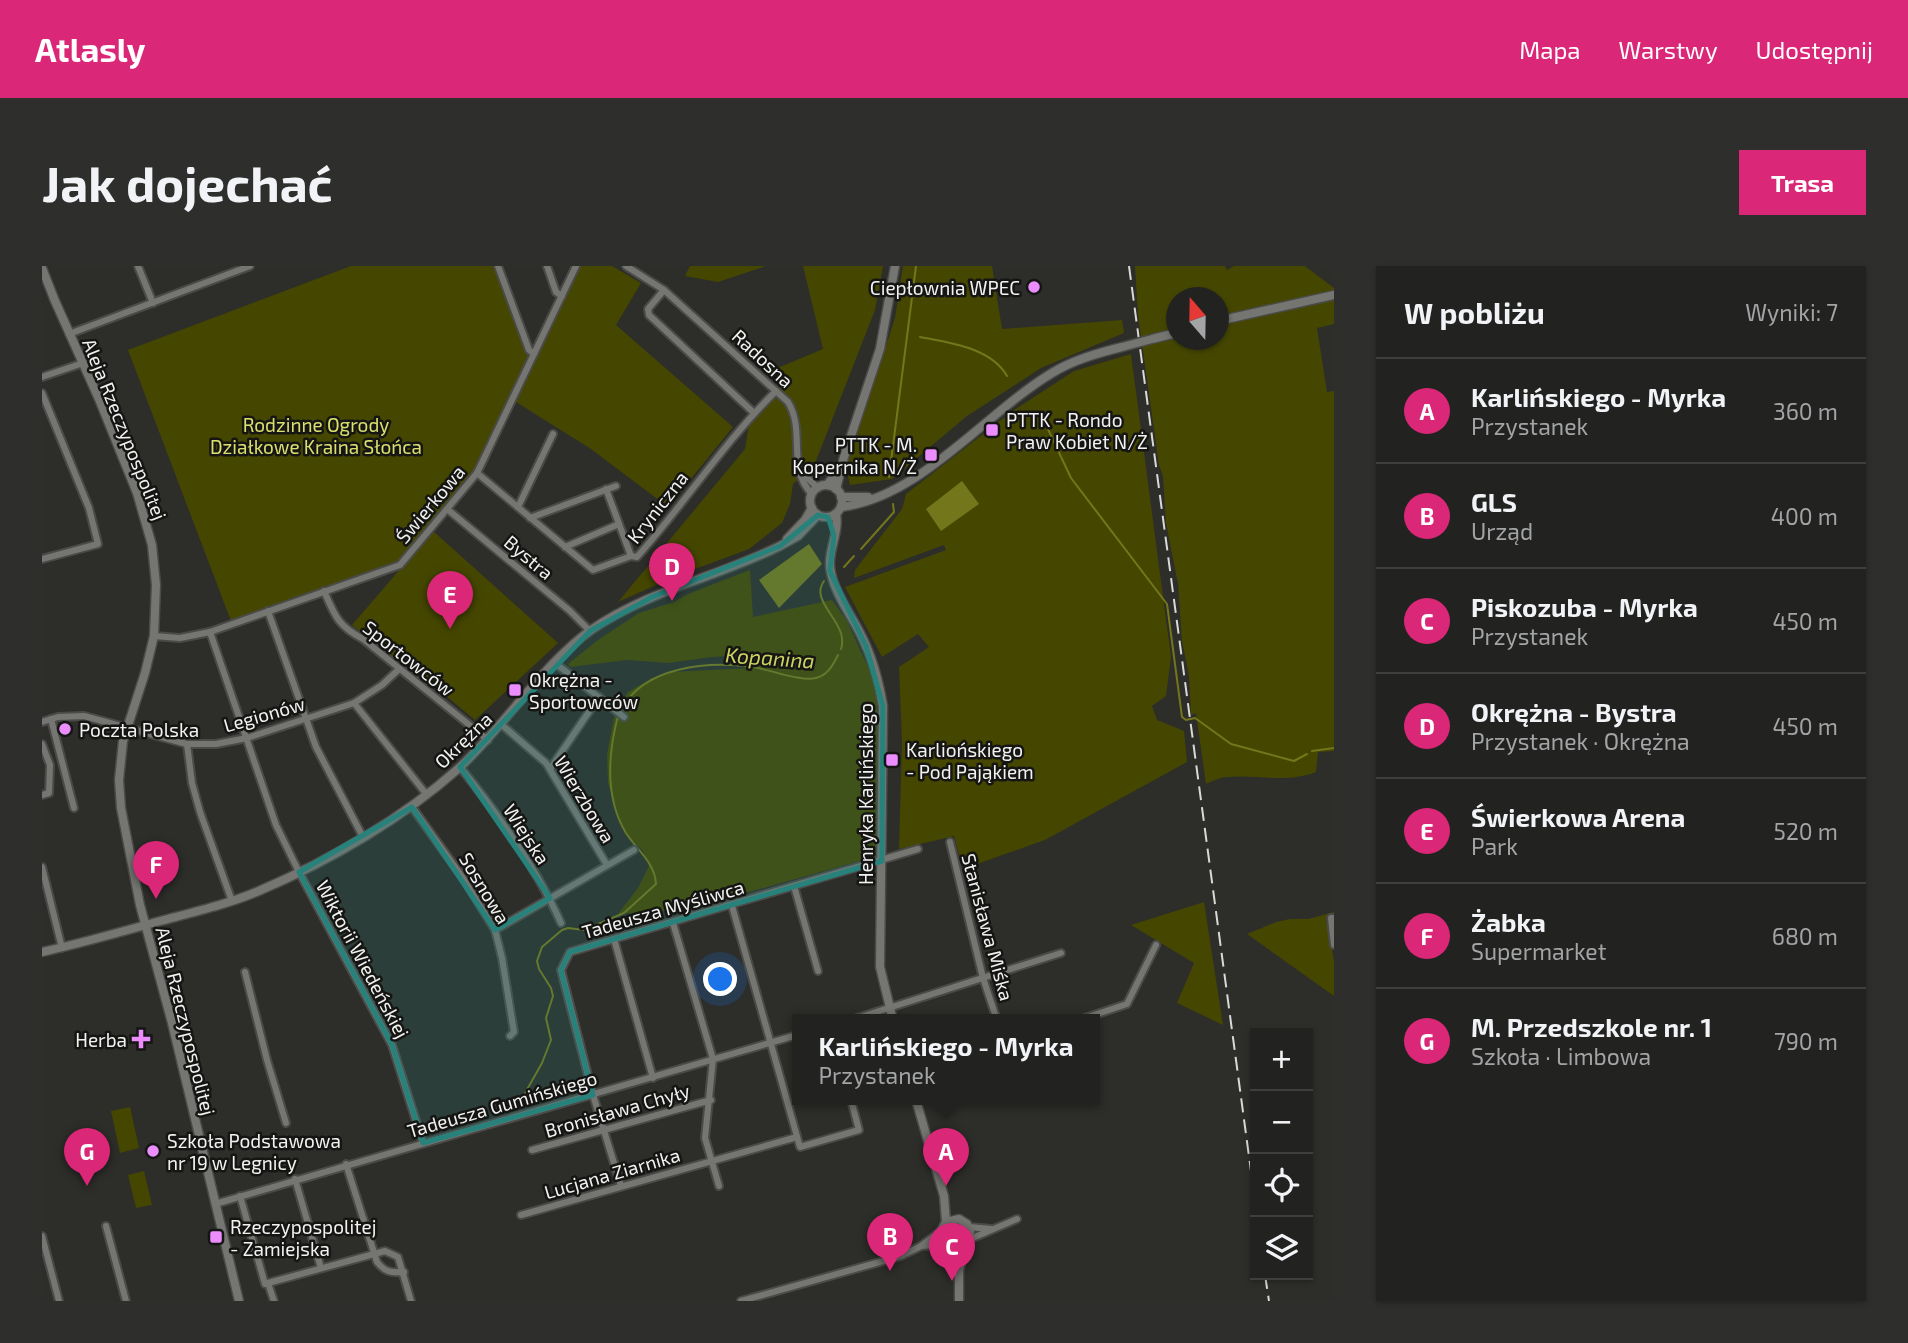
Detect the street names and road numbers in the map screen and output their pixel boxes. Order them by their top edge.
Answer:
street label: Radosna [728,324,798,392]
street label: Aleja Rzeczypospolitej [78,335,172,523]
street label: Świerkowa [391,460,469,548]
street label: Kryniczna [622,466,692,548]
street label: Bystra [500,530,558,584]
street label: Sportowców [359,615,459,701]
street label: Legionów [221,691,308,737]
street label: Henryka Karlińskiego [854,703,877,885]
street label: Okrężna [429,707,497,773]
street label: Wierzbowa [550,751,620,847]
street label: Wiejska [499,799,555,869]
street label: Sosnowa [455,848,515,928]
street label: Stanisława Miśka [957,851,1019,1003]
street label: Tadeusza Myśliwca [579,875,747,943]
street label: Wiktorii Wiedeńskiej [312,876,414,1042]
street label: Aleja Rzeczypospolitej [151,924,221,1118]
street label: Tadeusza Gumińskiego [404,1066,600,1142]
street label: Bronisława Chyły [542,1078,692,1142]
street label: Lucjana Ziarnika [541,1143,683,1203]

